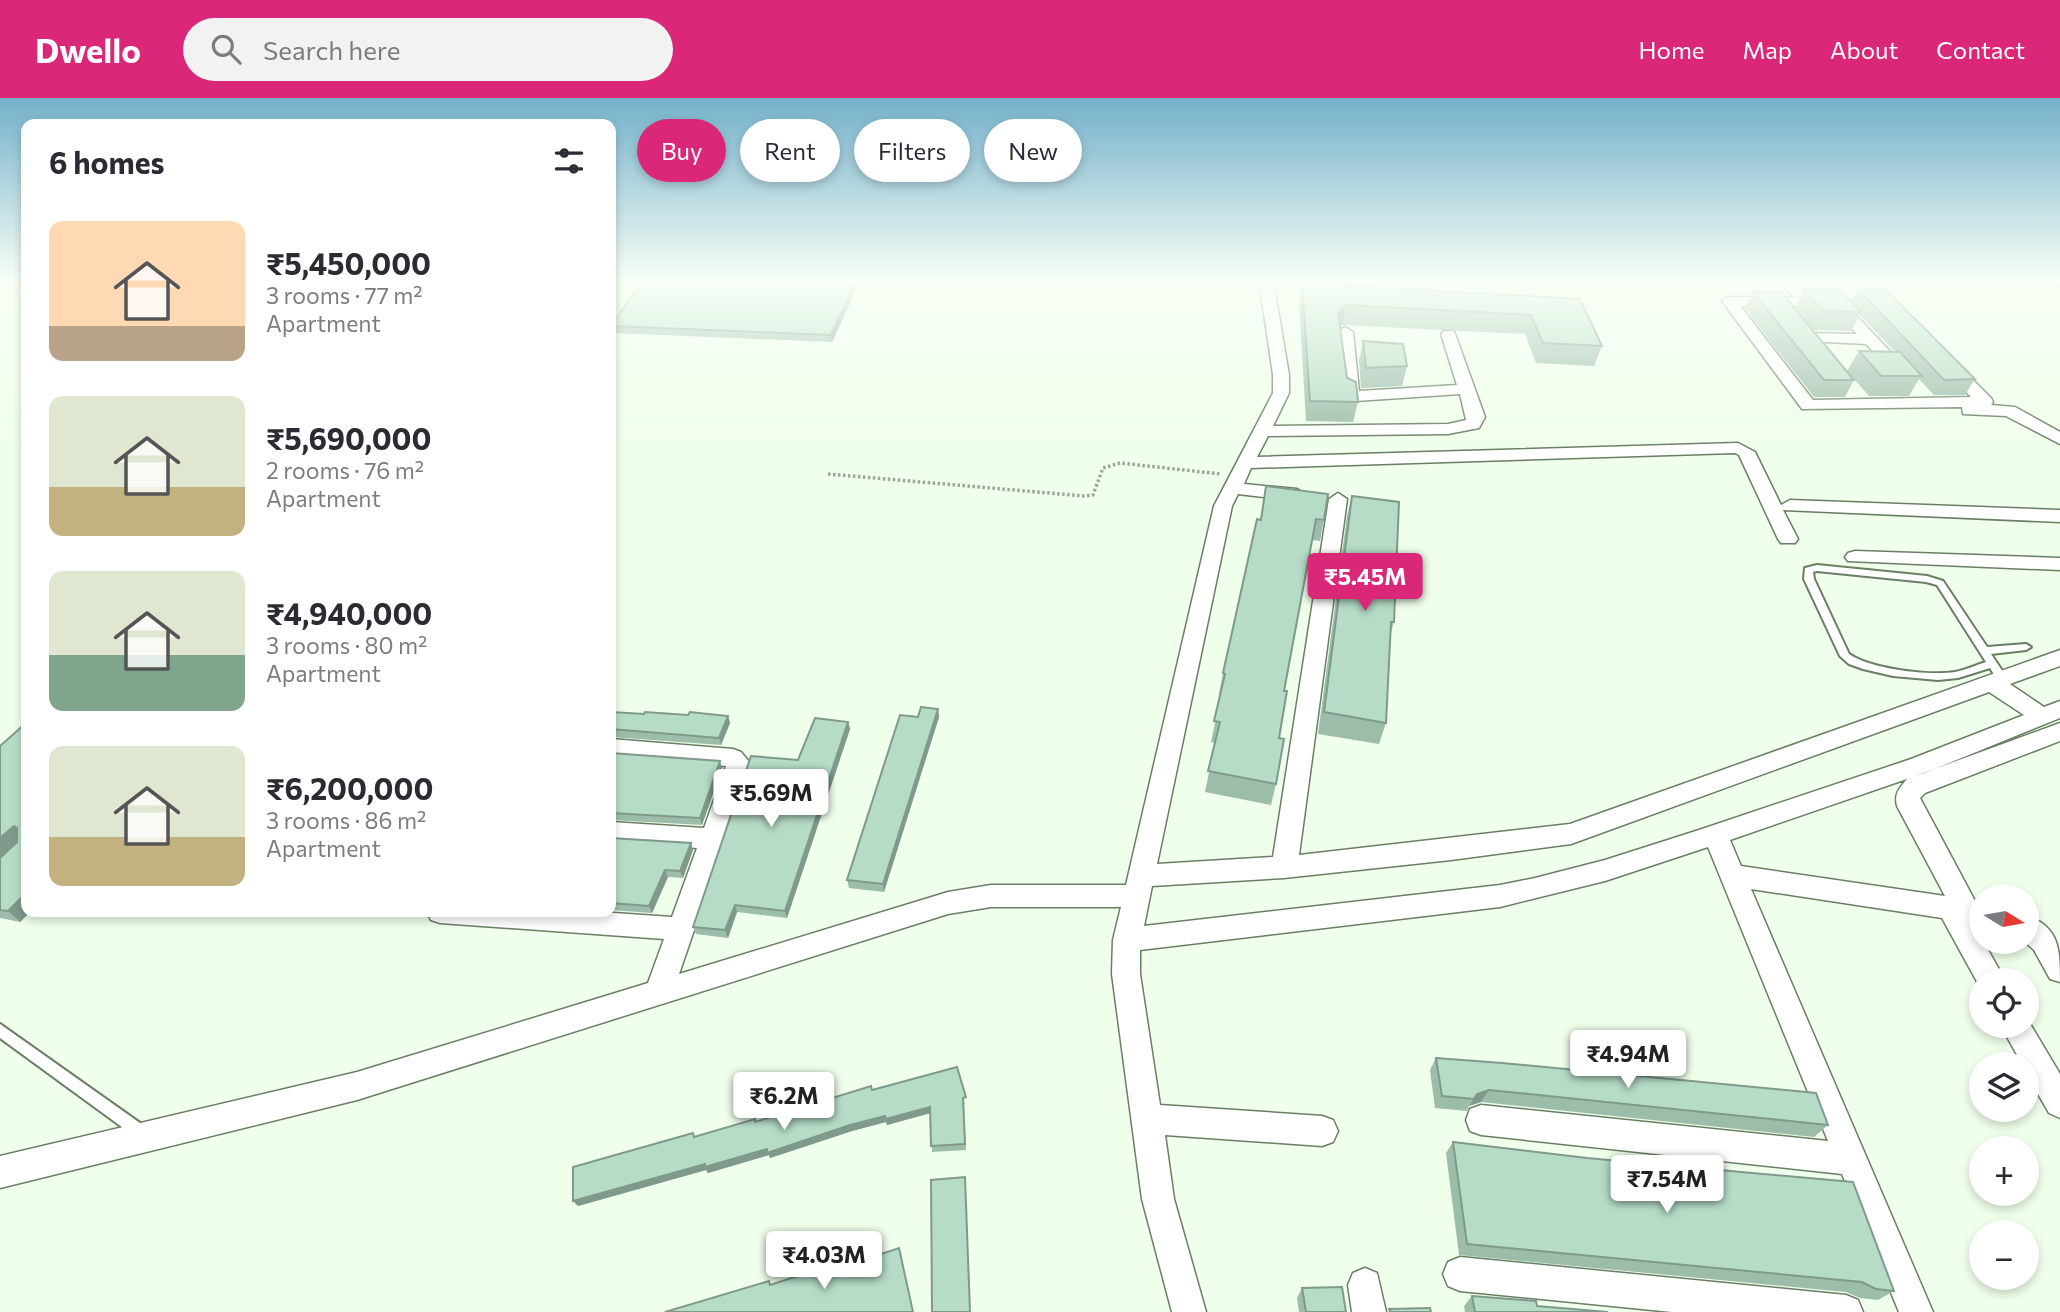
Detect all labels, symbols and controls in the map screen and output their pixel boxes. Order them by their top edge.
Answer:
search box [183,18,673,81]
text: Dwello [35,29,141,70]
icon: search [207,30,245,68]
text: Search here [263,34,401,65]
text: Home [1639,35,1705,64]
text: Map [1743,35,1792,64]
text: About [1830,35,1898,64]
text: Contact [1936,35,2025,64]
chip: Buy [637,119,726,182]
chip: Rent [740,119,840,182]
chip: Filters [854,119,970,182]
chip: New [984,119,1082,182]
icon: filters [550,142,588,180]
text: 6 homes [49,143,164,180]
text: ₹5,450,000 [266,244,431,281]
icon: home [105,249,189,333]
text: 3 rooms · 77 m² [266,281,423,309]
text: Apartment [266,309,381,337]
text: ₹5,690,000 [266,419,431,456]
icon: home [105,424,189,508]
text: 2 rooms · 76 m² [266,456,424,484]
text: Apartment [266,484,381,512]
pin: ₹5.45M [1308,554,1422,613]
text: ₹5.45M [1324,562,1406,590]
text: ₹4,940,000 [266,594,432,631]
icon: home [105,599,189,683]
text: 3 rooms · 80 m² [266,631,427,659]
text: Apartment [266,659,381,687]
text: ₹6,200,000 [266,769,433,806]
pin: ₹5.69M [714,770,828,829]
icon: home [105,774,189,858]
text: ₹5.69M [729,778,813,806]
text: 3 rooms · 86 m² [266,806,426,834]
text: Apartment [266,834,381,862]
north arrow [1969,884,2039,954]
map controls [1969,884,2039,1290]
button: locate [1969,968,2039,1038]
pin: ₹4.94M [1571,1030,1685,1090]
text: ₹4.94M [1586,1039,1670,1067]
button: layers [1969,1052,2039,1122]
pin: ₹6.2M [735,1072,833,1132]
text: ₹6.2M [749,1081,819,1109]
button: + [1969,1136,2039,1206]
pin: ₹7.54M [1610,1156,1724,1215]
text: ₹7.54M [1627,1164,1707,1192]
button: − [1969,1220,2039,1290]
pin: ₹4.03M [767,1232,881,1291]
text: ₹4.03M [782,1240,866,1268]

